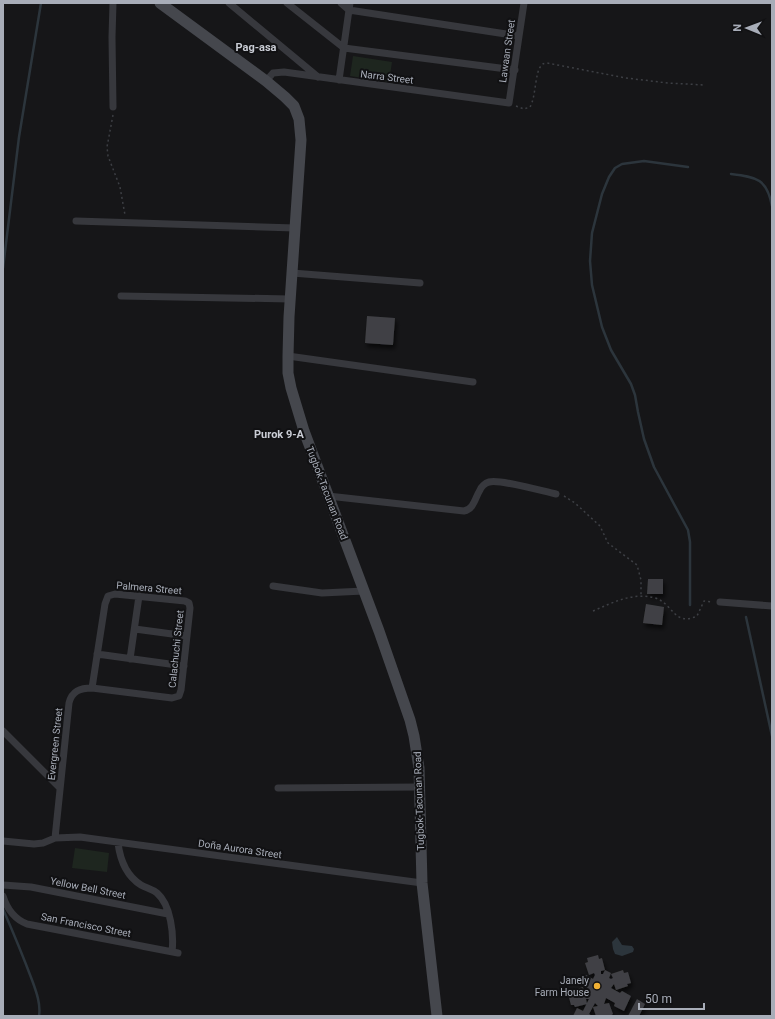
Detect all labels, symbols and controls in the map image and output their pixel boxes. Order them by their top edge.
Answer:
north arrow [727,8,767,48]
street label: Lawaan Street [497,19,517,83]
text: N [731,24,744,32]
district label: Pag-asa [236,41,277,54]
street label: Narra Street [360,68,414,86]
district label: Purok 9-A [254,428,305,441]
street label: Tugbok-Tacunan Road [304,445,350,541]
street label: Palmera Street [116,580,182,596]
street label: Calachuchi Street [166,610,186,688]
street label: Evergreen Street [46,707,64,781]
street label: Tugbok-Tacunan Road [412,751,426,851]
street label: Doña Aurora Street [198,838,282,860]
street label: Yellow Bell Street [49,875,127,901]
street label: San Francisco Street [40,911,132,939]
place label: Janely Farm House [535,975,589,998]
marker: Janely Farm House [592,981,602,991]
scale bar [639,985,704,1011]
text: 50 m [645,992,672,1006]

